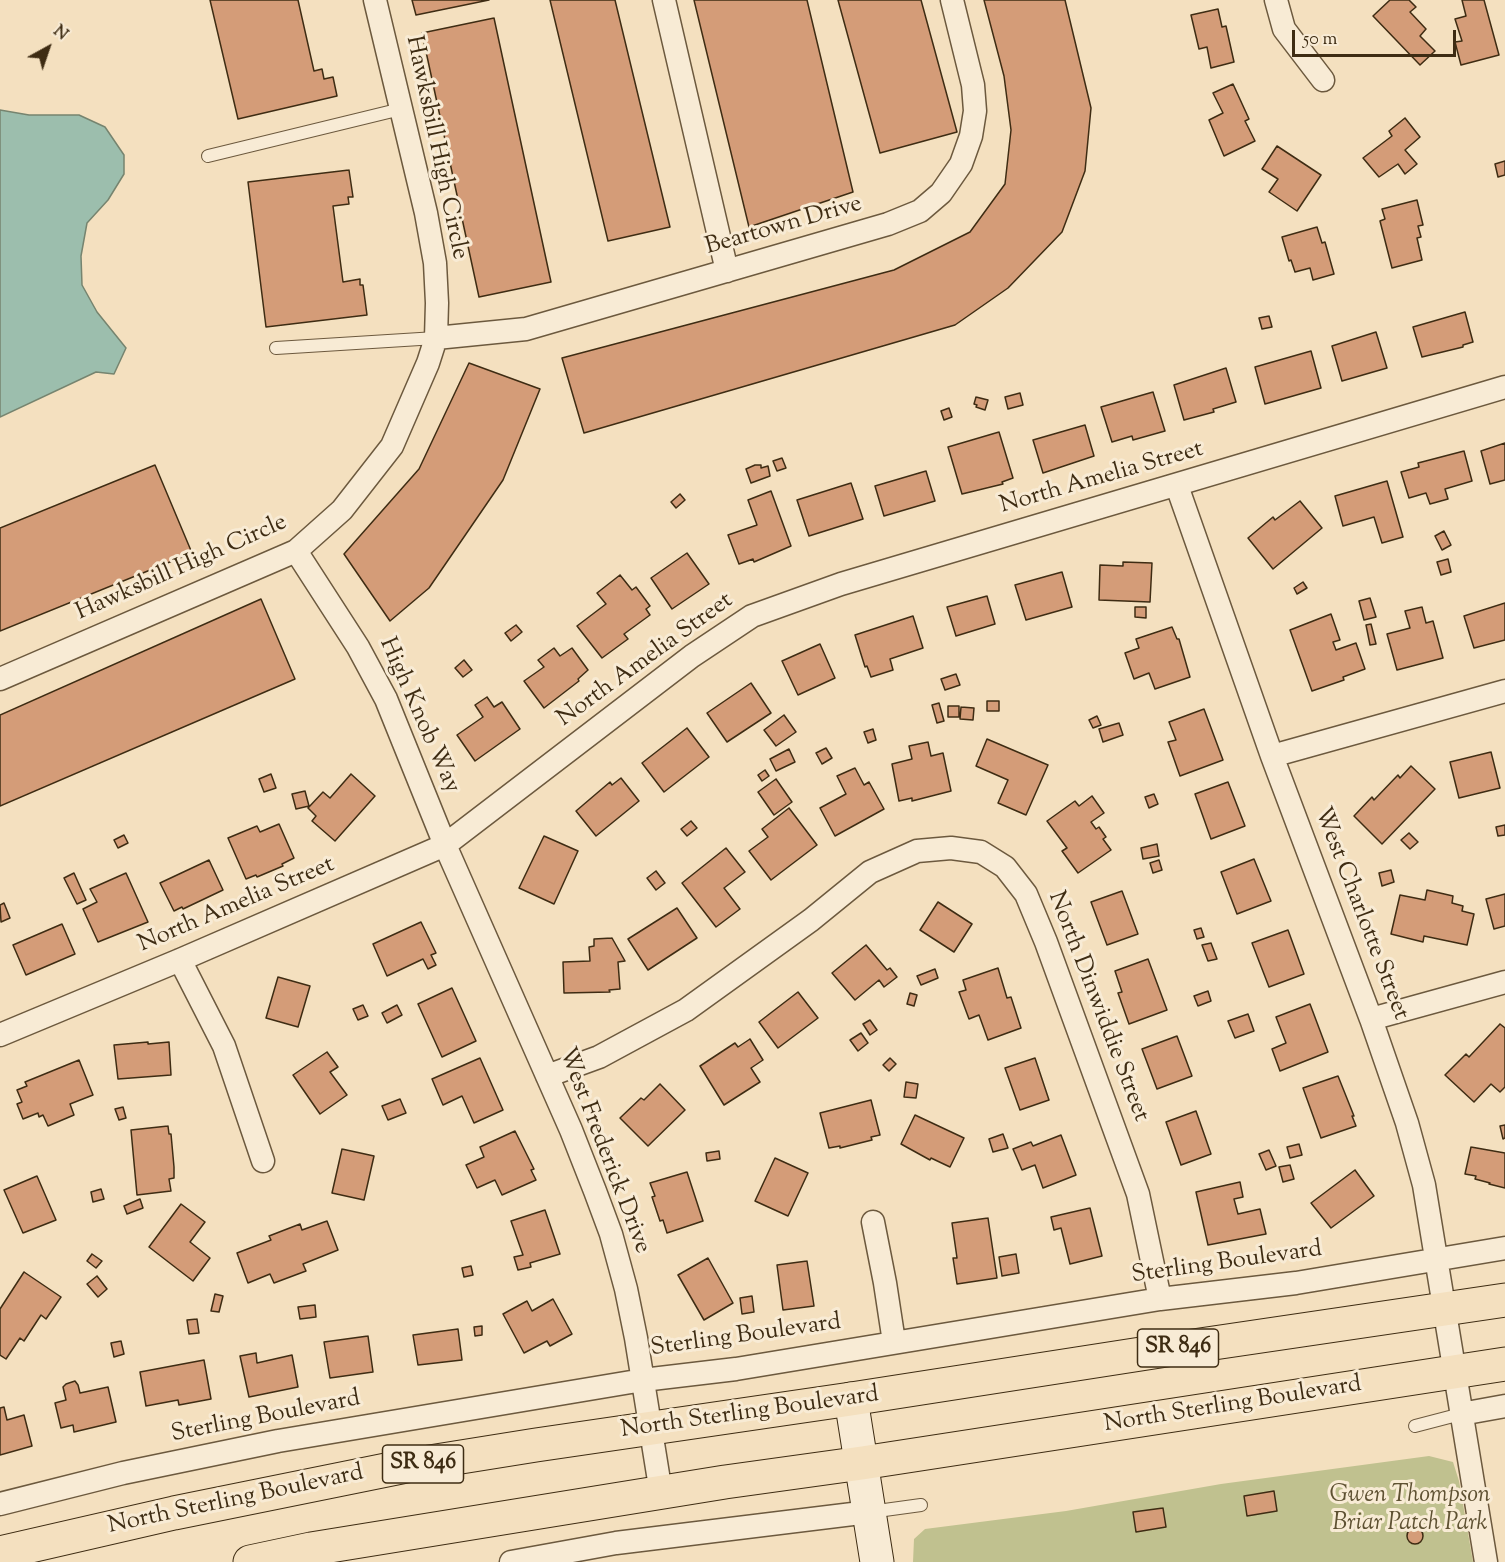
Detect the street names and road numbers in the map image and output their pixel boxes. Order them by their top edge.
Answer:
street label: Hawksbill High Circle [397,34,473,262]
street label: Beartown Drive [702,191,866,263]
street label: North Amelia Street [997,436,1207,522]
street label: Hawksbill High Circle [72,509,292,629]
street label: North Amelia Street [553,588,739,734]
street label: High Knob Way [371,634,465,798]
street label: West Charlotte Street [1306,804,1414,1024]
street label: North Amelia Street [135,852,339,960]
street label: North Dinwiddie Street [1040,888,1154,1126]
street label: West Frederick Drive [550,1044,656,1258]
street label: Sterling Boulevard [1130,1236,1324,1292]
street label: Sterling Boulevard [649,1309,843,1365]
road number: SR 846 [1138,1329,1218,1367]
street label: North Sterling Boulevard [1102,1371,1364,1441]
street label: North Sterling Boulevard [619,1382,881,1446]
street label: Sterling Boulevard [169,1386,363,1450]
road number: SR 846 [382,1445,464,1483]
street label: North Sterling Boulevard [106,1460,366,1542]

